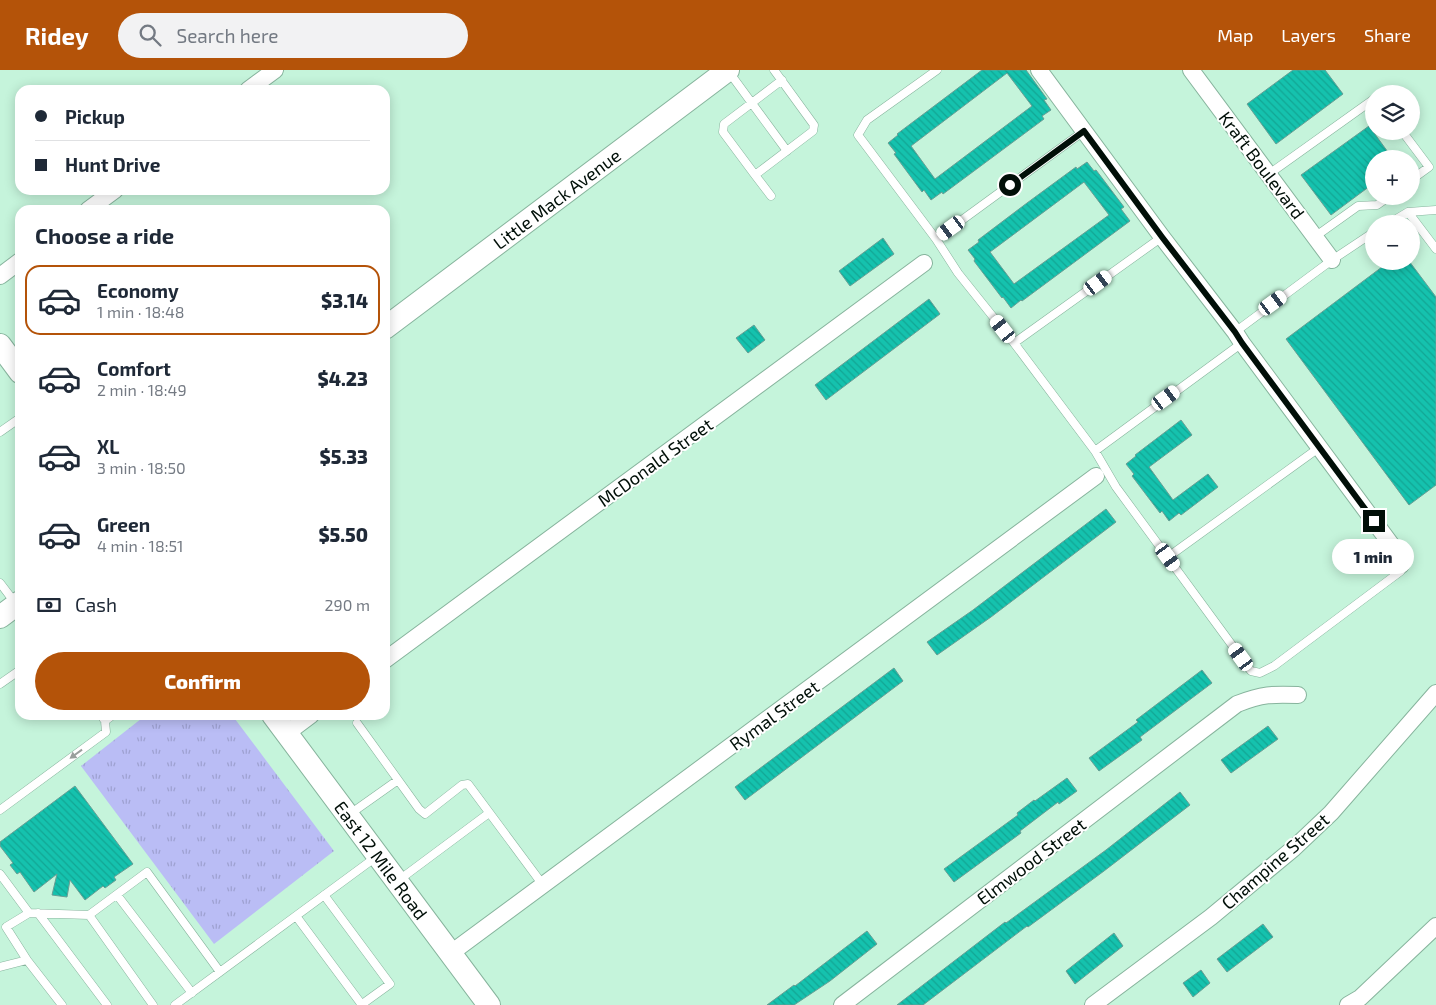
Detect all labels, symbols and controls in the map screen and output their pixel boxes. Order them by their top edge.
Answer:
search box [118,13,468,58]
text: Ridey [25,21,88,50]
icon: search [136,21,164,49]
text: Search here [176,24,279,47]
text: Map [1217,24,1253,46]
text: Layers [1281,24,1336,46]
text: Share [1364,24,1411,46]
map controls [1365,85,1420,270]
button: layers [1365,85,1420,140]
text: Pickup [65,105,125,128]
street label: Kraft Boulevard [1214,107,1310,223]
street label: Little Mack Avenue [489,144,625,254]
button: + [1365,150,1420,205]
text: Hunt Drive [65,153,160,176]
route start [999,174,1021,196]
car [934,213,967,243]
button: − [1365,215,1420,270]
text: Choose a ride [35,222,174,248]
car [1081,268,1114,298]
icon: car [37,278,82,323]
text: Economy [97,279,179,302]
car [1256,288,1289,318]
text: $3.14 [321,289,368,312]
text: 1 min · 18:48 [97,302,185,321]
car [987,313,1018,345]
icon: car [37,356,82,401]
text: Comfort [97,357,171,380]
text: $4.23 [318,367,368,390]
text: 2 min · 18:49 [97,380,187,399]
car [1149,383,1182,413]
street label: McDonald Street [593,413,717,511]
icon: car [37,434,82,479]
text: XL [97,435,119,458]
text: $5.33 [320,445,368,468]
text: 3 min · 18:50 [97,458,186,477]
route end [1363,510,1385,532]
icon: car [37,512,82,557]
text: Green [97,513,150,536]
text: $5.50 [318,523,368,546]
text: 4 min · 18:51 [97,536,183,555]
callout: 1 min [1333,538,1415,574]
car [1153,540,1182,574]
text: 1 min [1353,547,1393,566]
icon: cash [35,591,63,619]
text: Cash [75,593,117,616]
text: 290 m [325,595,370,614]
car [1226,640,1255,674]
button: Confirm [35,652,370,710]
street label: Rymal Street [725,675,823,755]
one-way arrow [69,749,83,759]
street label: East 12 Mile Road [330,797,432,924]
street label: Champine Street [1217,808,1333,914]
street label: Elmwood Street [972,813,1090,909]

